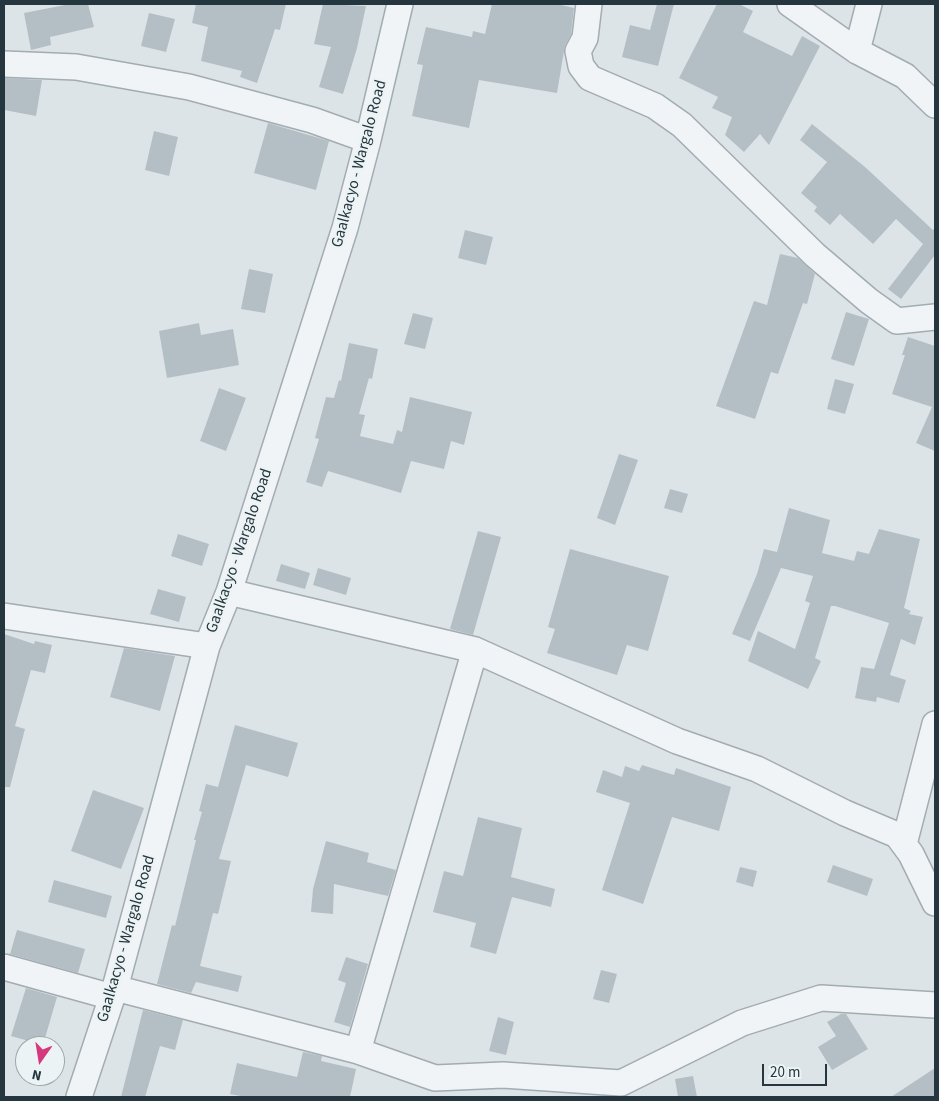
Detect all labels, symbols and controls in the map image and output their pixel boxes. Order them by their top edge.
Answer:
street label: Gaalkacyo - Wargalo Road [328,78,392,250]
street label: Gaalkacyo - Wargalo Road [203,466,277,636]
street label: Gaalkacyo - Wargalo Road [94,853,160,1025]
north arrow [15,1036,65,1086]
scale bar [764,1054,829,1086]
text: 20 m [770,1062,800,1083]
text: N [30,1064,44,1085]

